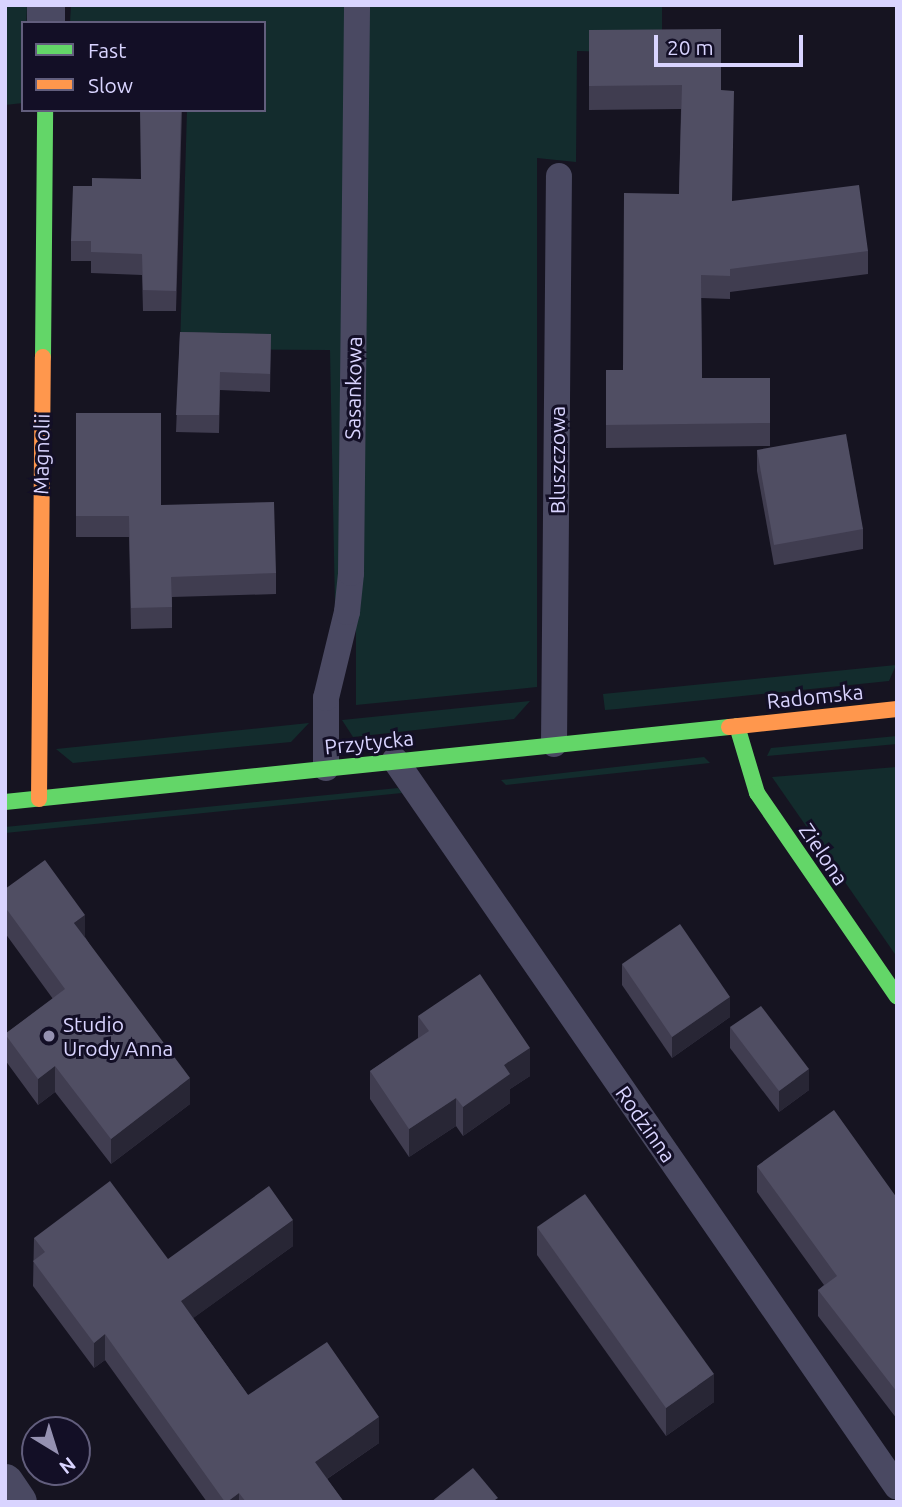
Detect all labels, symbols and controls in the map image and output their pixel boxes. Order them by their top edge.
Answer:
legend [21,21,266,112]
scale bar [657,21,806,65]
text: 20 m [667,35,714,59]
text: Fast [88,38,126,62]
text: Slow [88,73,133,97]
street label: Sasankowa [340,336,366,440]
street label: Bluszczowa [544,406,570,514]
street label: Magnolii [28,413,54,495]
street label: Radomska [765,678,865,714]
street label: Przytycka [323,725,415,759]
street label: Zielona [794,818,854,890]
place label: Studio Urody Anna [63,1011,173,1061]
marker: Studio Urody Anna [41,1028,57,1044]
street label: Rodzinna [611,1081,681,1167]
north arrow [21,1416,91,1486]
text: N [55,1453,80,1479]

